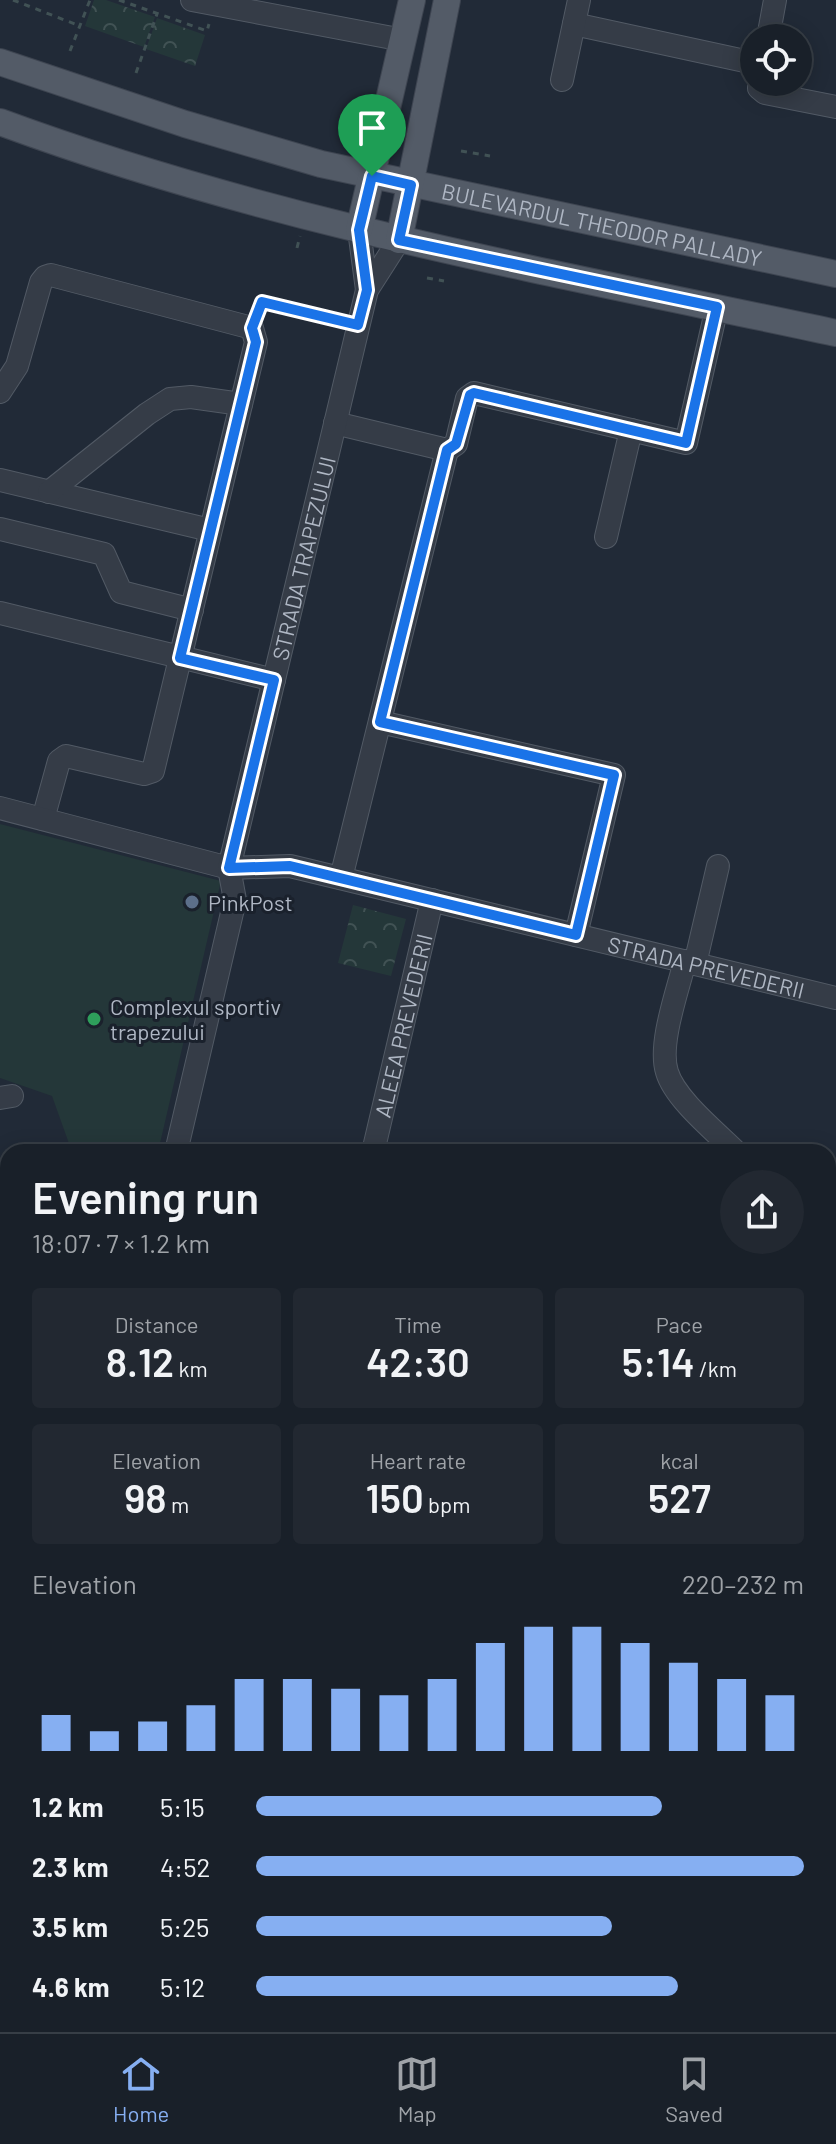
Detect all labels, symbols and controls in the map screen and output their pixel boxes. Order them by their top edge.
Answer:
map controls [740,24,812,96]
button: locate [740,24,812,96]
pin [338,94,406,176]
icon: arrive [350,106,394,150]
street label: BULEVARDUL THEODOR PALLADY [439,177,764,271]
street label: STRADA TRAPEZULUI [266,454,340,663]
place label: PinkPost [208,889,293,915]
marker: PinkPost [183,893,201,911]
street label: STRADA PREVEDERII [605,930,807,1003]
street label: ALEEA PREVEDERII [369,931,437,1120]
place label: Complexul sportiv trapezului [110,993,281,1044]
marker: Complexul sportiv trapezului [85,1010,103,1028]
text: Evening run [32,1170,259,1223]
button: share [720,1170,804,1254]
text: 18:07 · 7 × 1.2 km [32,1227,210,1258]
text: Distance [115,1311,199,1337]
text: Time [394,1311,442,1337]
text: Pace [656,1311,703,1337]
text: 8.12 [106,1337,174,1385]
text: 42:30 [366,1337,470,1385]
text: 5:14 [622,1337,695,1385]
text: km [174,1355,208,1381]
text: /km [695,1355,737,1381]
text: Elevation [112,1447,201,1473]
text: Heart rate [370,1447,466,1473]
text: kcal [660,1447,699,1473]
text: 98 [124,1473,167,1521]
text: 150 [366,1473,424,1521]
text: 527 [648,1473,711,1521]
text: m [167,1491,189,1517]
text: bpm [424,1491,470,1517]
text: Elevation [32,1568,137,1599]
text: 220–232 m [682,1568,804,1599]
text: 1.2 km [32,1791,104,1822]
text: 5:15 [160,1791,205,1822]
text: 2.3 km [32,1851,108,1882]
text: 4:52 [160,1851,210,1882]
text: 3.5 km [32,1911,108,1942]
text: 5:25 [160,1911,209,1942]
text: 4.6 km [32,1971,109,2002]
text: 5:12 [160,1971,205,2002]
tab: Home [113,2052,169,2126]
tab: Map [395,2052,439,2126]
tab: Saved [665,2052,723,2126]

